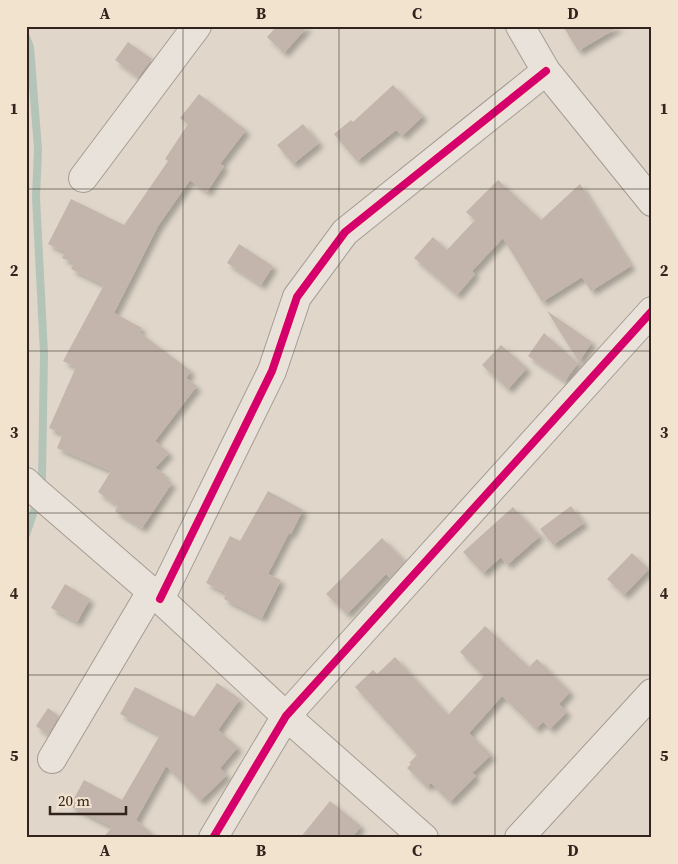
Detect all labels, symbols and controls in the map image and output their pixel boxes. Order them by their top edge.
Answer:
text: A [100,2,111,24]
text: B [256,2,267,24]
text: C [412,2,422,24]
text: D [567,2,579,24]
text: 1 [10,97,18,119]
text: 1 [660,97,668,119]
text: 2 [10,259,19,281]
text: 2 [660,259,669,281]
text: 3 [10,421,19,443]
text: 3 [660,421,669,443]
text: 4 [10,582,19,604]
text: 4 [660,582,669,604]
text: 5 [10,744,19,766]
text: 5 [660,744,669,766]
scale bar [50,784,126,816]
text: 20 m [58,790,90,811]
text: A [100,839,111,861]
text: B [256,839,267,861]
text: C [412,839,422,861]
text: D [567,839,579,861]

